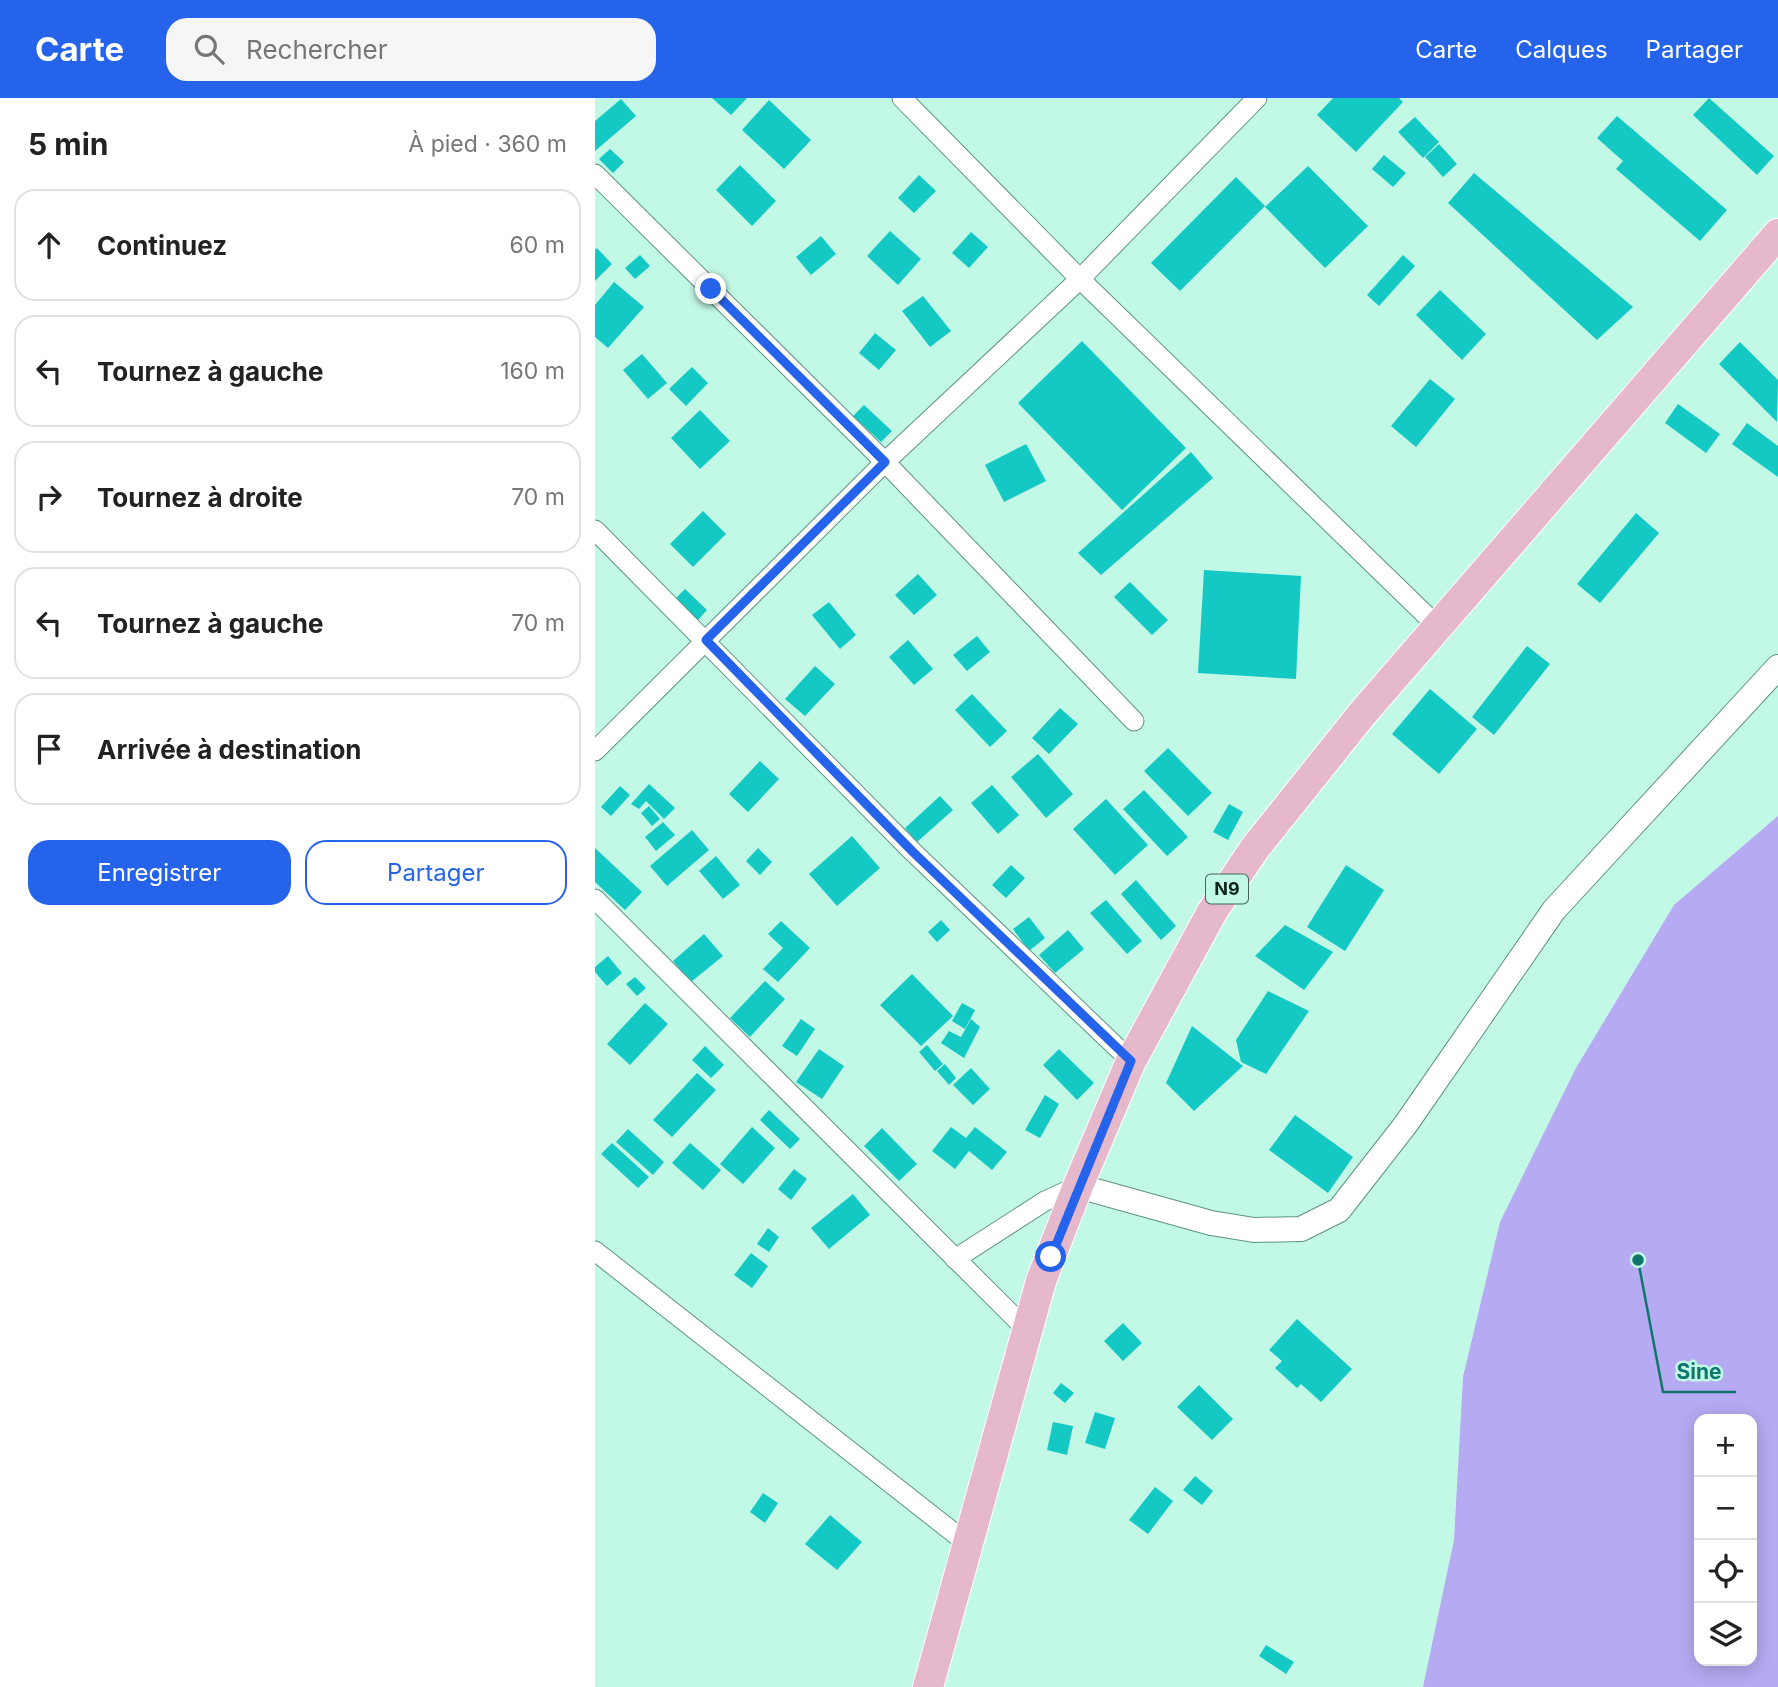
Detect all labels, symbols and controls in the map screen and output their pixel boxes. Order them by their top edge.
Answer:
search box [166,18,656,81]
text: Carte [35,29,124,69]
icon: search [190,30,228,68]
text: Rechercher [246,34,388,65]
text: Carte [1415,35,1477,64]
text: Calques [1515,35,1608,64]
text: Partager [1646,35,1743,64]
text: 5 min [28,126,108,162]
text: À pied · 360 m [408,130,567,158]
icon: ahead [30,226,68,264]
text: Continuez [97,230,227,261]
text: 60 m [510,231,565,259]
route end [695,273,726,304]
icon: left [30,352,68,390]
text: Tournez à gauche [97,356,323,387]
text: 160 m [500,357,565,385]
icon: right [30,478,68,516]
text: Tournez à droite [97,482,303,513]
text: 70 m [511,483,565,511]
icon: left [30,604,68,642]
text: Tournez à gauche [97,608,323,639]
text: 70 m [511,609,565,637]
icon: arrive [30,730,68,768]
text: Arrivée à destination [97,734,362,765]
button: Enregistrer [28,840,291,905]
button: Partager [305,840,567,905]
road number: N9 [1206,874,1248,904]
route start [1035,1241,1066,1272]
callout: Sine [1663,1350,1736,1392]
text: Sine [1676,1359,1722,1384]
map controls [1694,1414,1757,1666]
button: + [1694,1414,1757,1477]
button: − [1694,1477,1757,1540]
button: locate [1694,1540,1757,1603]
button: layers [1694,1603,1757,1666]

